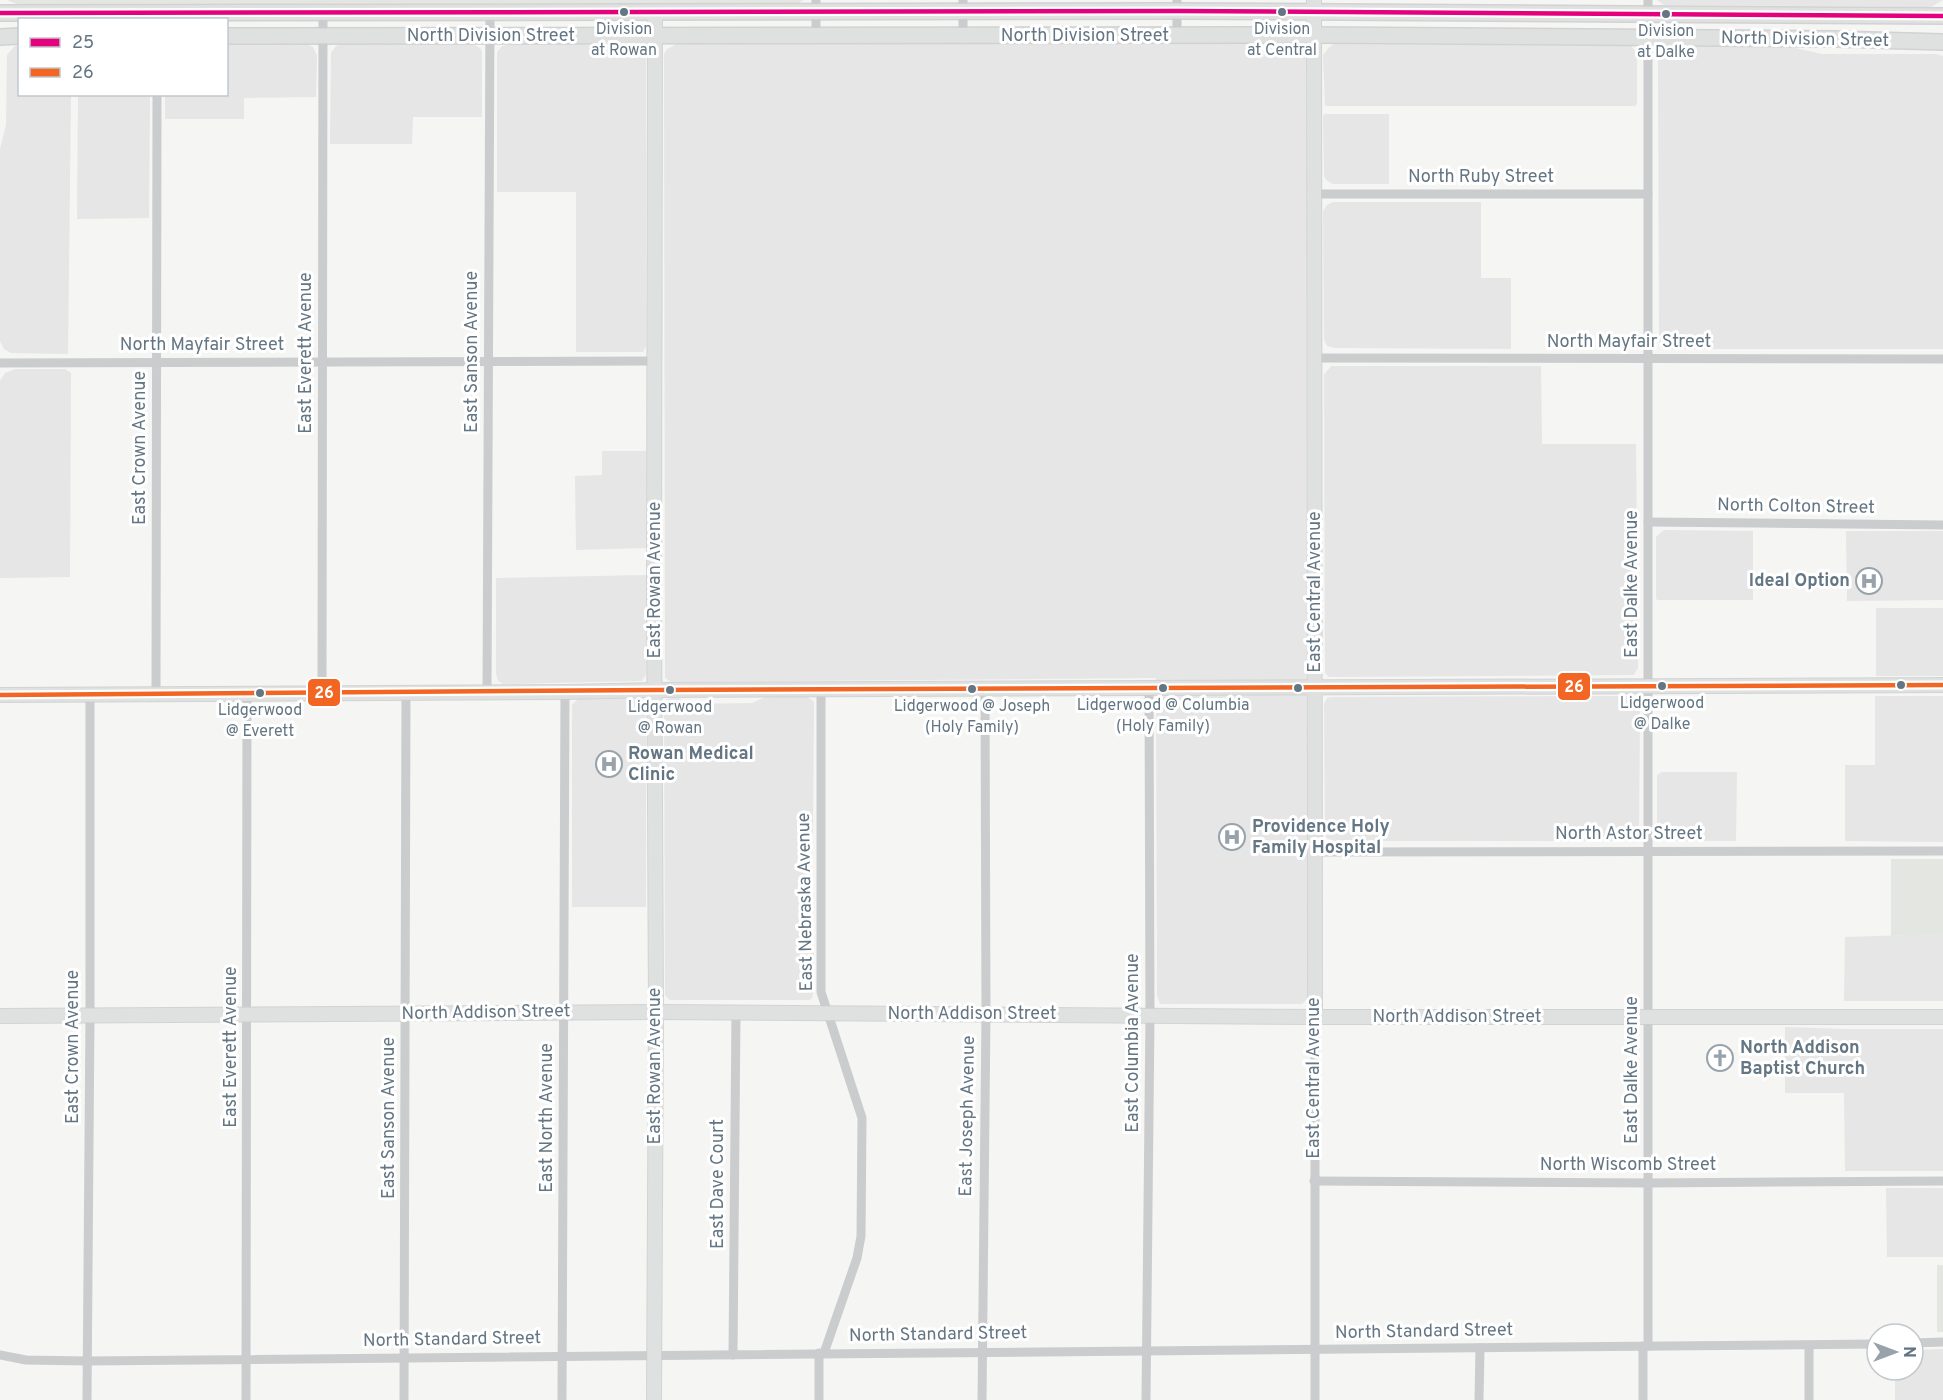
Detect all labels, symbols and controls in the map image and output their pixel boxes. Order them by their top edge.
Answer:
marker: Division at Rowan [618,6,630,18]
marker: Division at Central [1276,6,1288,18]
marker: Division at Dalke [1660,8,1672,20]
legend [18,18,228,96]
place label: Division at Rowan [591,20,657,61]
place label: Division at Central [1247,20,1317,61]
place label: Division at Dalke [1637,22,1695,63]
street label: North Division Street [407,25,575,48]
street label: North Division Street [1001,25,1169,48]
street label: North Division Street [1721,27,1889,53]
text: 25 [72,32,94,55]
text: 26 [72,62,94,85]
street label: North Ruby Street [1408,166,1554,189]
street label: East Sanson Avenue [461,271,484,433]
street label: East Everett Avenue [295,272,318,434]
street label: North Mayfair Street [1547,331,1711,354]
street label: North Mayfair Street [120,334,284,357]
street label: East Crown Avenue [129,371,152,525]
street label: North Colton Street [1717,494,1875,520]
street label: East Rowan Avenue [644,501,667,659]
street label: East Dalke Avenue [1621,510,1644,658]
street label: East Central Avenue [1304,511,1327,673]
hospital icon: Ideal Option [1854,566,1884,596]
place label: Ideal Option [1749,570,1850,593]
line badge: 26 [1557,672,1591,701]
line badge: 26 [307,678,341,707]
text: 26 [1564,678,1584,698]
unlabelled marker [1895,679,1907,691]
marker: Lidgerwood @ Dalke [1656,680,1668,692]
marker: Lidgerwood @ Columbia (Holy Family) [1157,682,1169,694]
unlabelled marker [1292,682,1304,694]
marker: Lidgerwood @ Joseph (Holy Family) [966,683,978,695]
text: 26 [314,684,334,704]
marker: Lidgerwood @ Rowan [664,684,676,696]
marker: Lidgerwood @ Everett [254,687,266,699]
place label: Lidgerwood @ Dalke [1620,694,1704,735]
place label: Lidgerwood @ Columbia (Holy Family) [1077,696,1249,737]
place label: Lidgerwood @ Joseph (Holy Family) [894,697,1050,738]
place label: Lidgerwood @ Rowan [628,698,712,739]
place label: Lidgerwood @ Everett [218,701,302,742]
place label: Rowan Medical Clinic [628,743,754,787]
hospital icon: Rowan Medical Clinic [594,749,624,779]
street label: East Nebraska Avenue [793,812,819,992]
place label: Providence Holy Family Hospital [1252,816,1390,860]
hospital icon: Providence Holy Family Hospital [1217,822,1247,852]
street label: North Astor Street [1555,823,1703,846]
street label: East Columbia Avenue [1122,953,1145,1133]
street label: East Everett Avenue [220,966,243,1128]
street label: East Crown Avenue [62,970,85,1124]
street label: East Rowan Avenue [644,987,667,1145]
street label: East Dalke Avenue [1621,996,1644,1144]
street label: East Central Avenue [1303,997,1326,1159]
street label: North Addison Street [401,1000,571,1026]
street label: North Addison Street [887,1003,1057,1026]
street label: North Addison Street [1372,1006,1542,1029]
street label: East Joseph Avenue [955,1035,981,1197]
street label: East Sanson Avenue [378,1037,401,1199]
place label: North Addison Baptist Church [1740,1037,1865,1081]
street label: East North Avenue [536,1043,559,1193]
church icon: North Addison Baptist Church [1705,1043,1735,1073]
street label: East Dave Court [707,1119,730,1249]
street label: North Wiscomb Street [1540,1154,1716,1177]
street label: North Standard Street [1335,1319,1513,1345]
street label: North Standard Street [849,1322,1027,1348]
north arrow [1865,1322,1925,1382]
street label: North Standard Street [363,1327,541,1353]
text: N [1898,1346,1918,1358]

